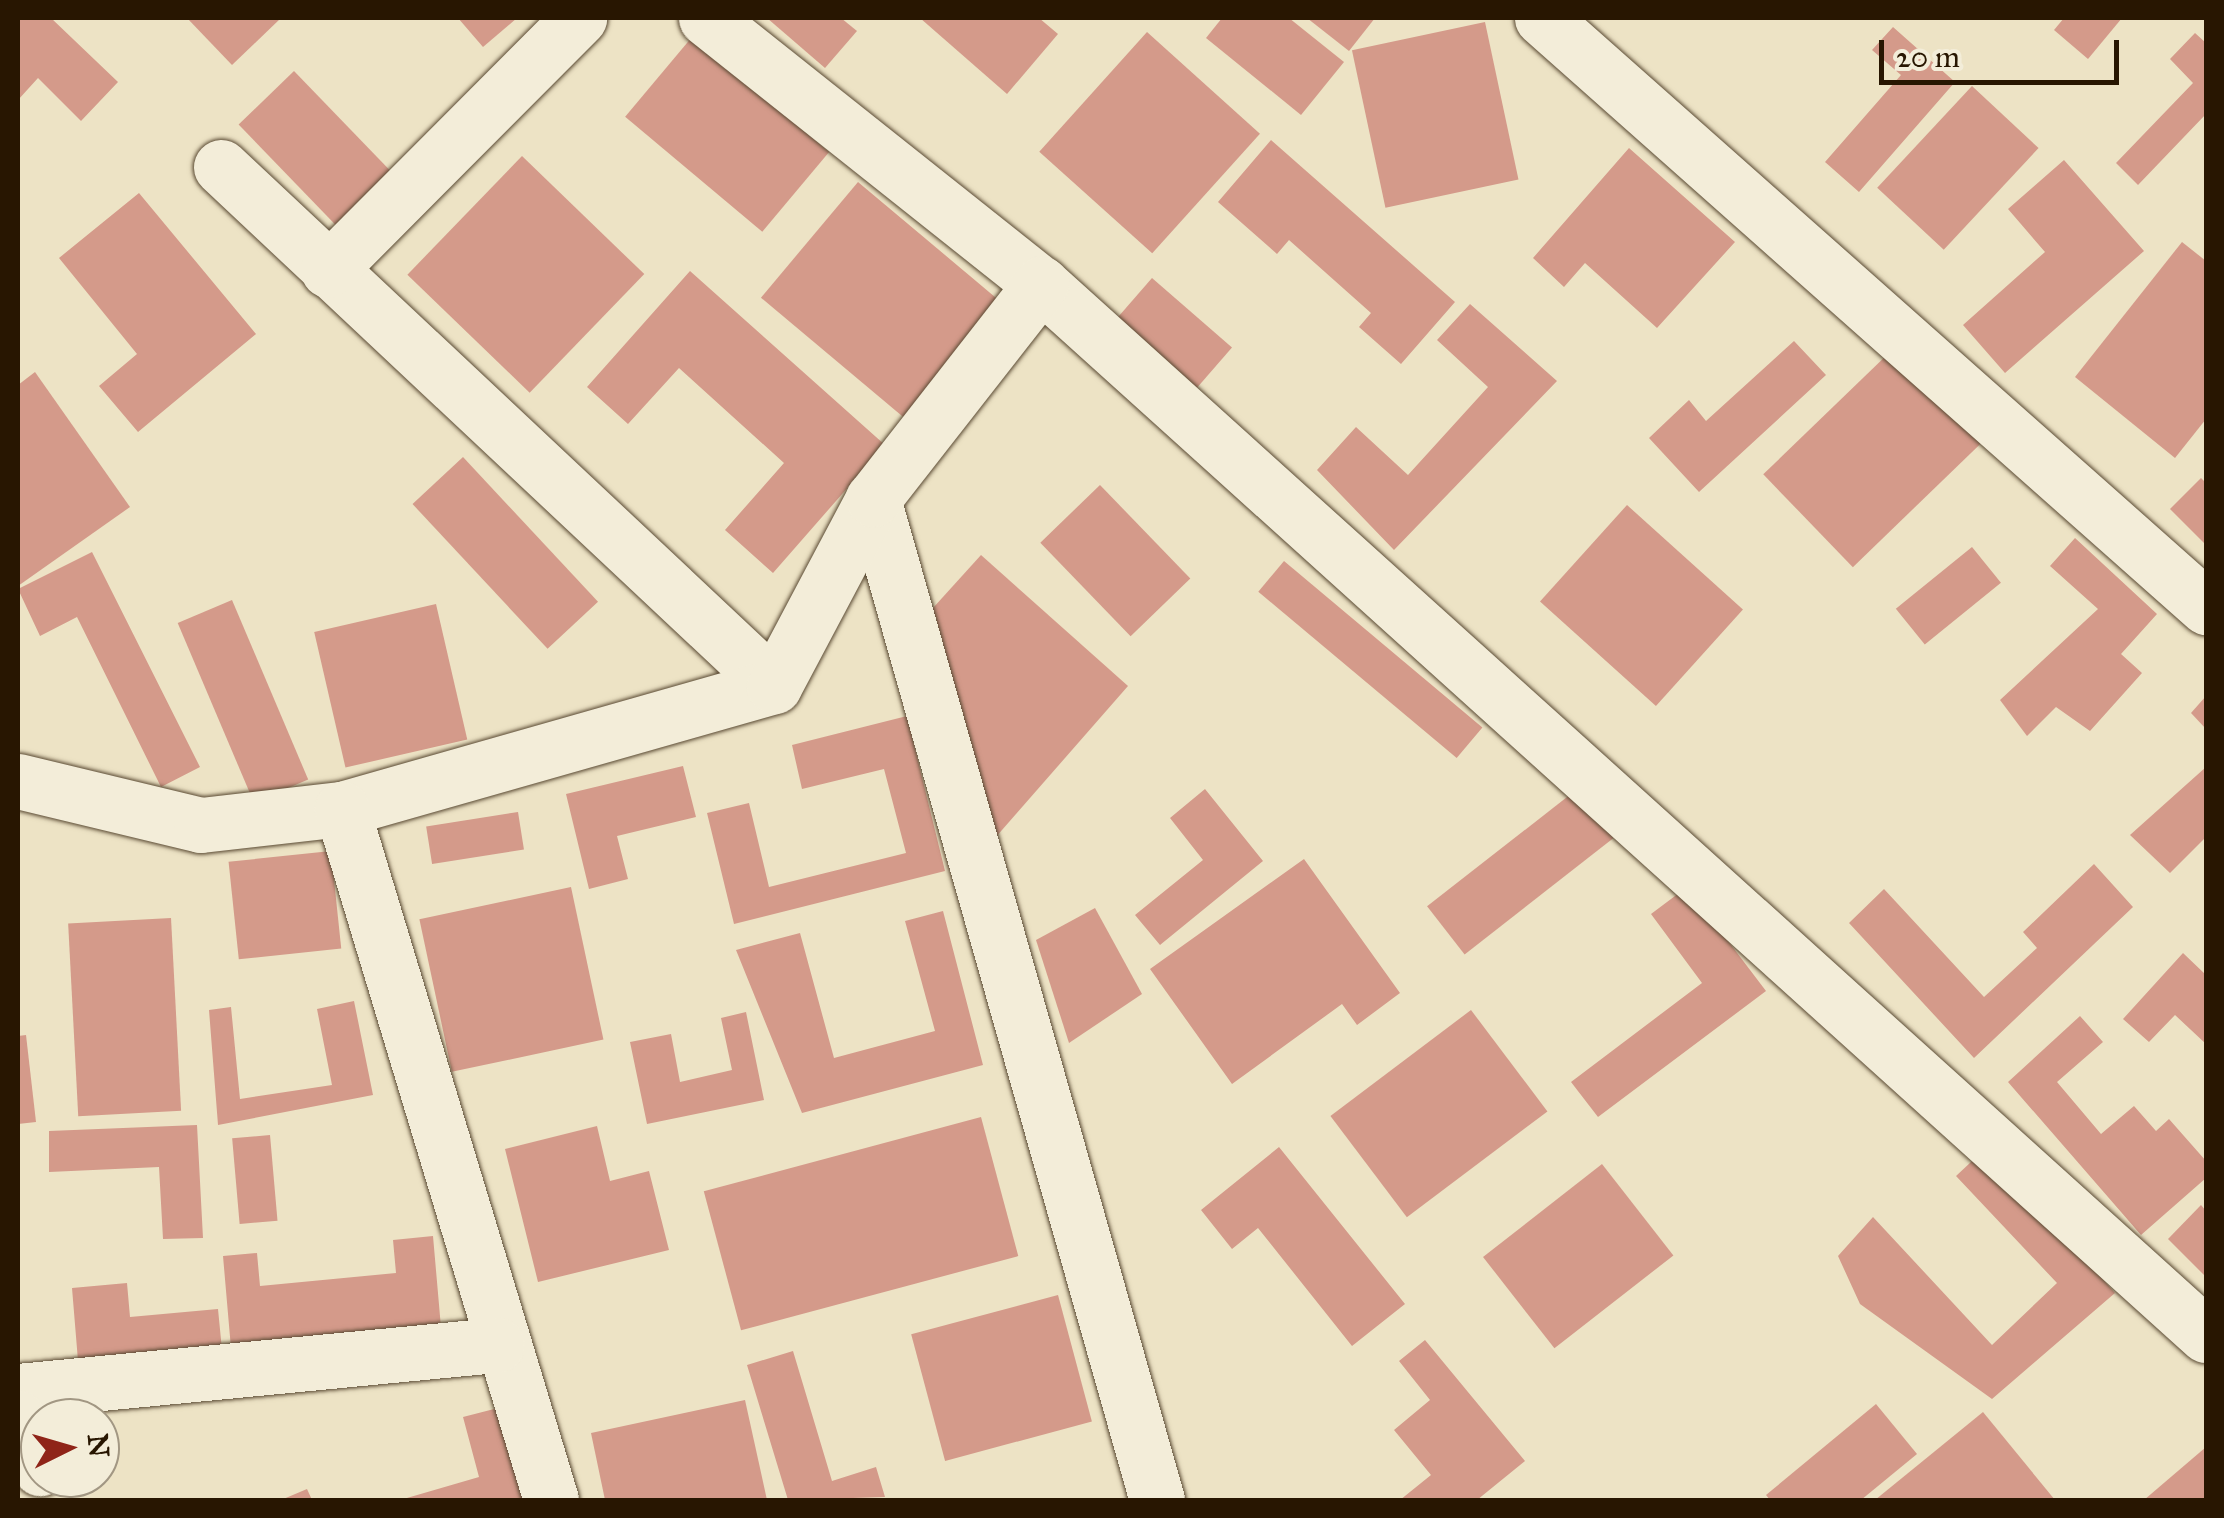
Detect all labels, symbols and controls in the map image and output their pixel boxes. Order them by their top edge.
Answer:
scale bar [1884,20,2124,82]
text: 20 m [1896,39,1960,75]
north arrow [20,1398,120,1498]
text: N [80,1432,117,1459]

